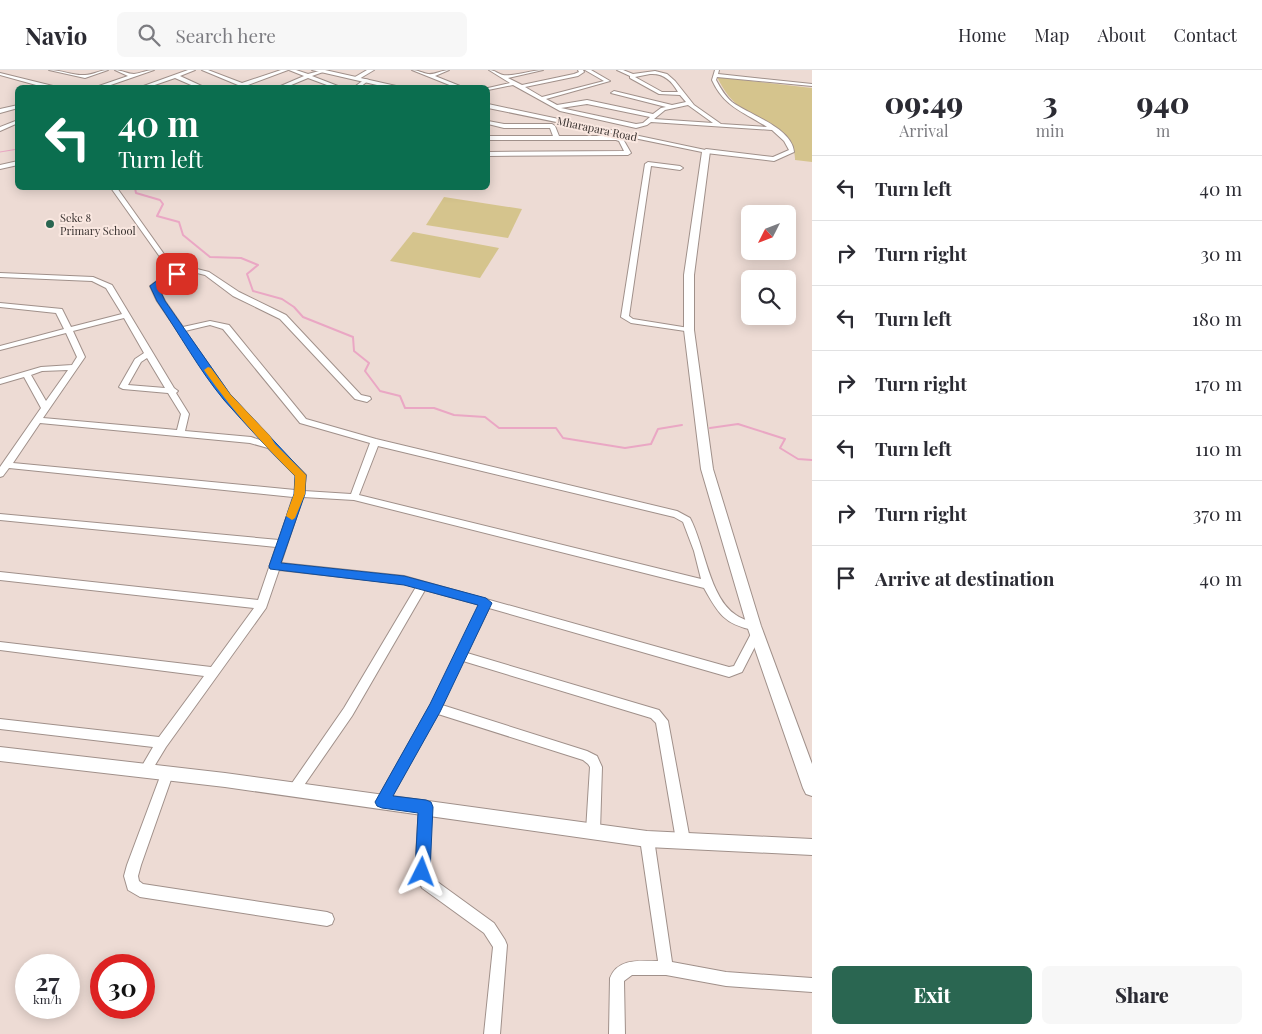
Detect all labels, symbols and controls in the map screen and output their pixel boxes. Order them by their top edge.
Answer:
search box [117,12,467,57]
text: Navio [25,19,87,51]
icon: search [135,21,163,49]
text: Search here [175,22,276,48]
text: Home [958,23,1006,47]
text: Map [1034,23,1069,47]
text: About [1097,23,1146,47]
text: Contact [1174,23,1237,47]
text: 09:49 [884,82,963,122]
text: 3 [1042,82,1057,122]
text: 940 [1137,82,1190,122]
text: 40 m [118,99,199,146]
icon: left [35,105,100,170]
street label: Mharapara Road [556,113,639,144]
text: Arrival [899,120,949,141]
text: min [1036,120,1064,141]
text: m [1156,120,1170,141]
text: Turn left [118,144,203,174]
icon: left [832,174,860,202]
text: Turn left [875,175,952,201]
text: 40 m [1200,175,1242,201]
north arrow [741,205,796,260]
map controls [741,205,796,325]
place label: Seke 8 Primary School [60,210,136,238]
marker: Seke 8 Primary School [44,218,56,230]
icon: right [832,239,860,267]
text: Turn right [875,240,967,266]
text: 30 m [1200,240,1242,266]
pin [156,253,198,295]
icon: arrive [163,260,191,288]
button: search [741,270,796,325]
icon: left [832,304,860,332]
text: Turn left [875,305,952,331]
text: 180 m [1192,305,1242,331]
icon: right [832,369,860,397]
text: Turn right [875,370,967,396]
text: 170 m [1194,370,1242,396]
icon: left [832,434,860,462]
text: Turn left [875,435,952,461]
text: 110 m [1195,435,1242,461]
icon: right [832,499,860,527]
text: Turn right [875,500,967,526]
text: 370 m [1193,500,1242,526]
icon: arrive [832,564,860,592]
text: Arrive at destination [875,565,1055,591]
text: 40 m [1200,565,1242,591]
position arrow [395,845,447,897]
speed limit sign: 30 [90,954,155,1019]
text: 27 [35,964,60,997]
button: Exit [832,966,1032,1024]
button: Share [1042,966,1242,1024]
text: km/h [33,991,62,1007]

